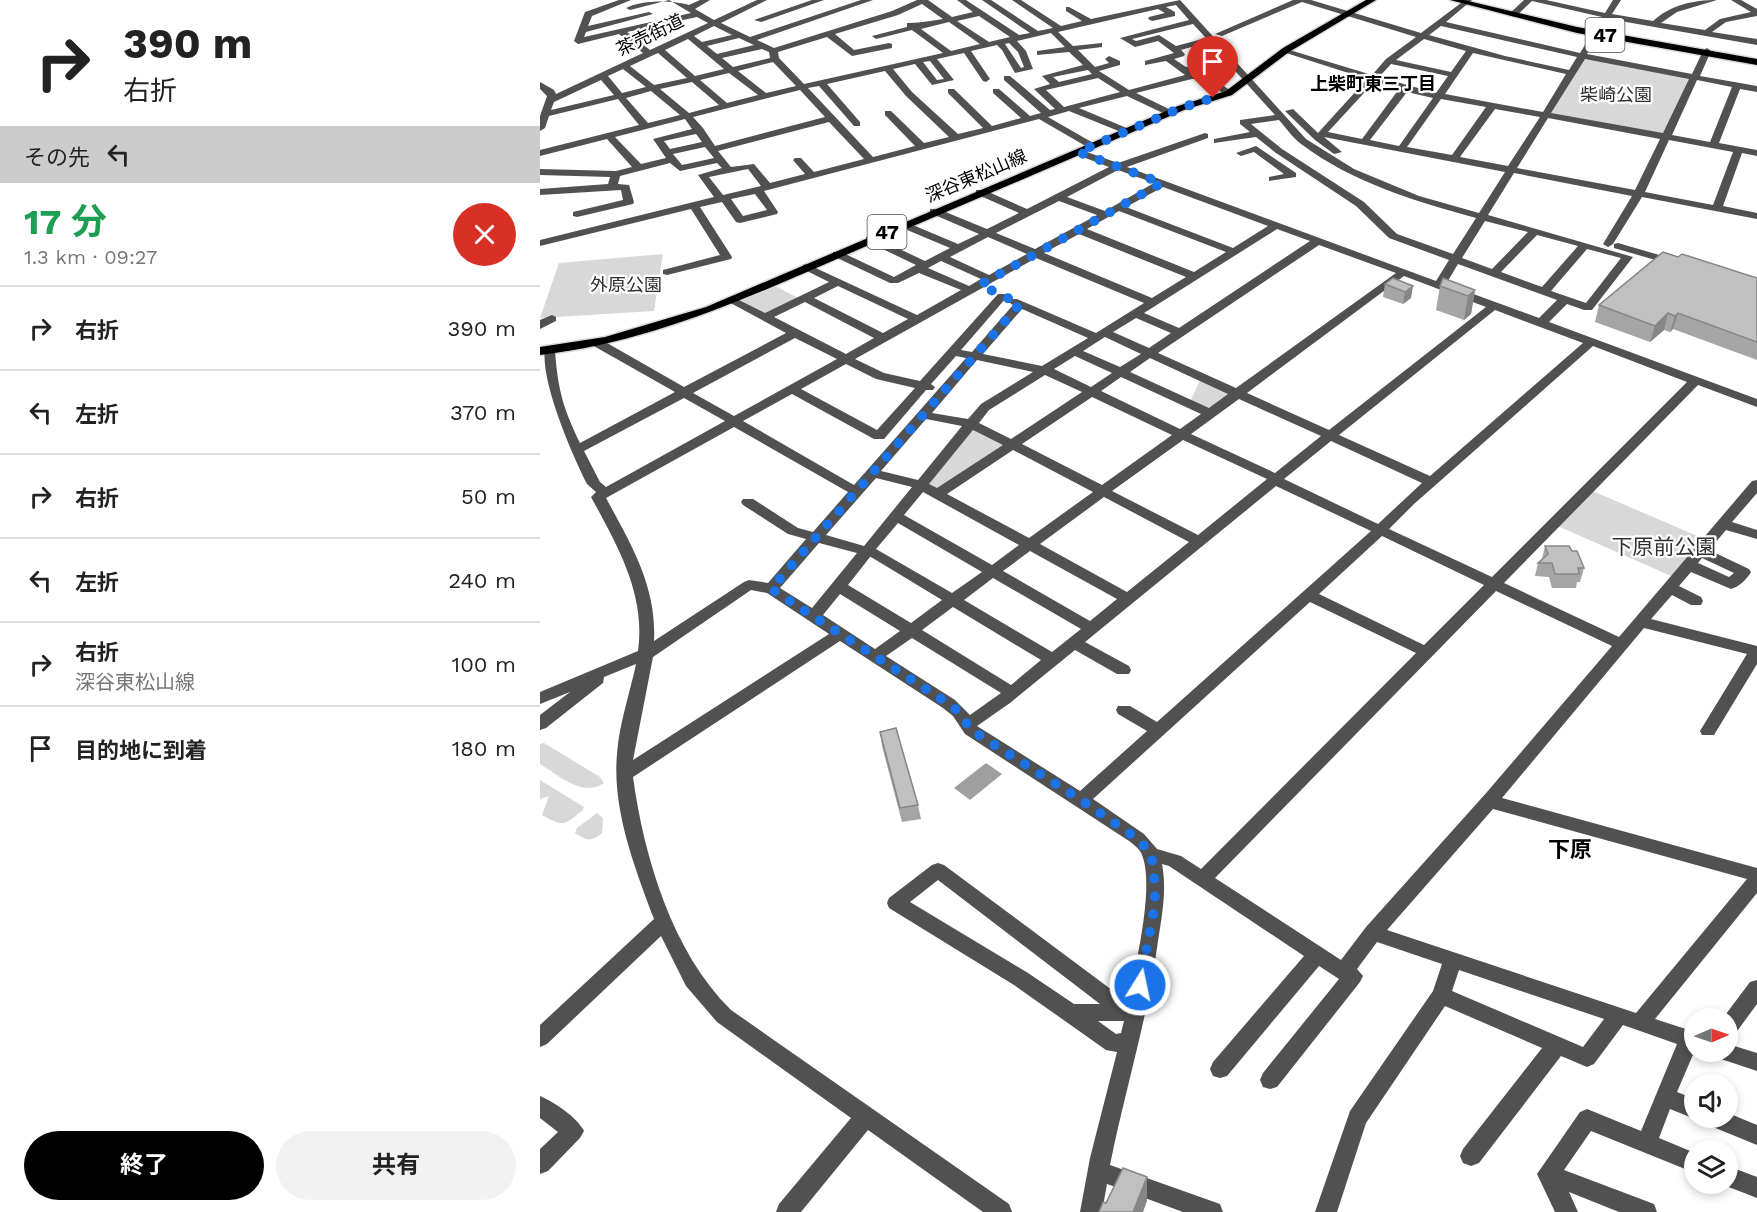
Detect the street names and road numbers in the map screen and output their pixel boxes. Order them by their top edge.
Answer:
street label: 茶売街道 [613,9,687,60]
road number: 47 [1586,18,1624,52]
street label: 深谷東松山線 [922,145,1030,206]
road number: 47 [868,215,906,249]

